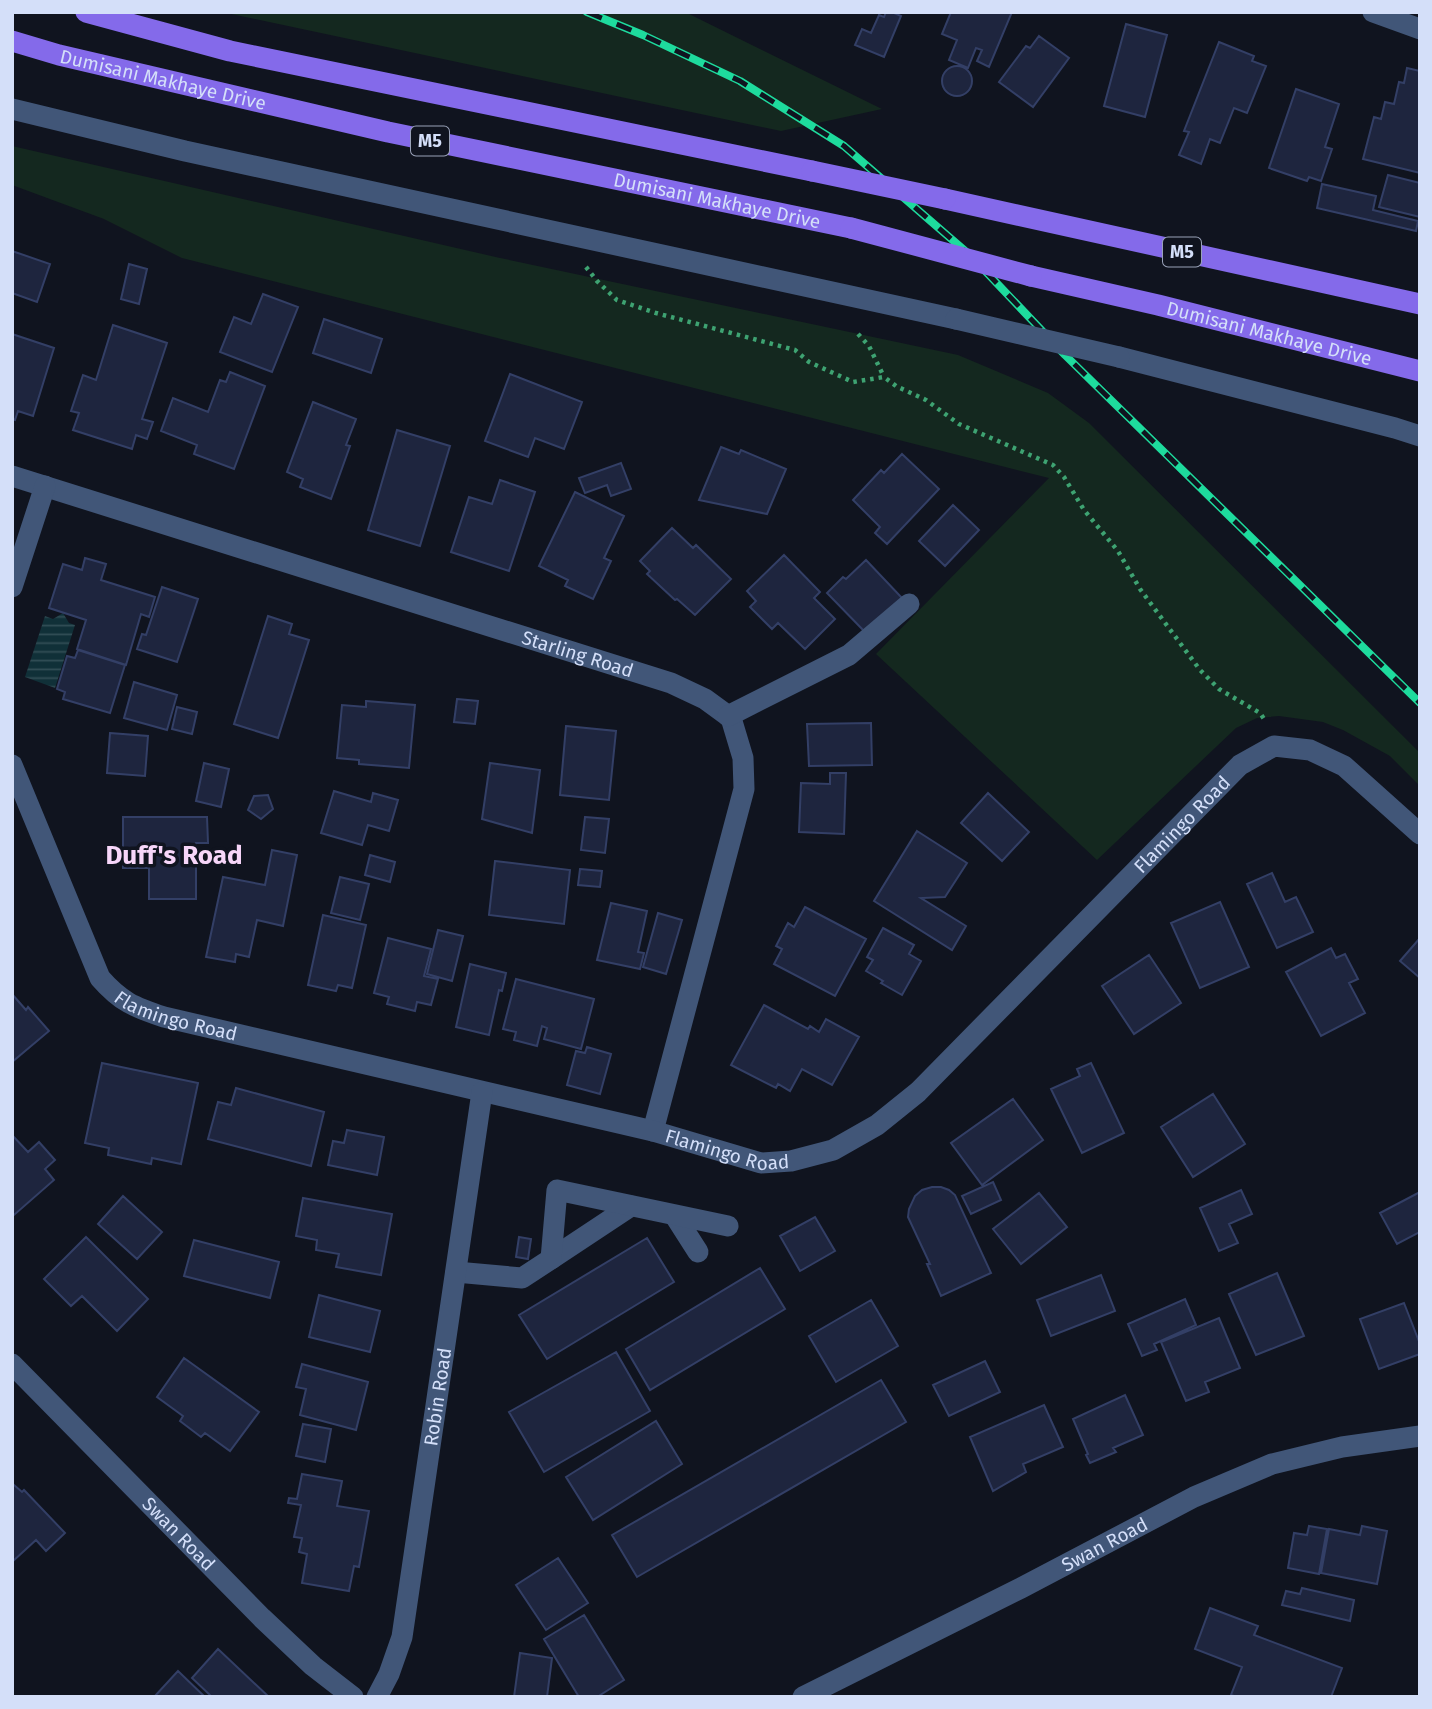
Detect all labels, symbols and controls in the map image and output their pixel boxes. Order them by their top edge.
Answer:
street label: Dumisani Makhaye Drive [58,44,268,115]
road number: M5 [411,126,449,156]
street label: Dumisani Makhaye Drive [611,168,823,233]
road number: M5 [1163,238,1201,266]
street label: Dumisani Makhaye Drive [1164,296,1374,370]
street label: Starling Road [519,625,636,682]
street label: Flamingo Road [1129,771,1235,878]
district label: Duff's Road [105,840,243,871]
street label: Flamingo Road [110,986,240,1045]
street label: Flamingo Road [663,1124,790,1175]
street label: Robin Road [419,1346,456,1447]
street label: Swan Road [138,1492,220,1575]
street label: Swan Road [1057,1512,1151,1576]

